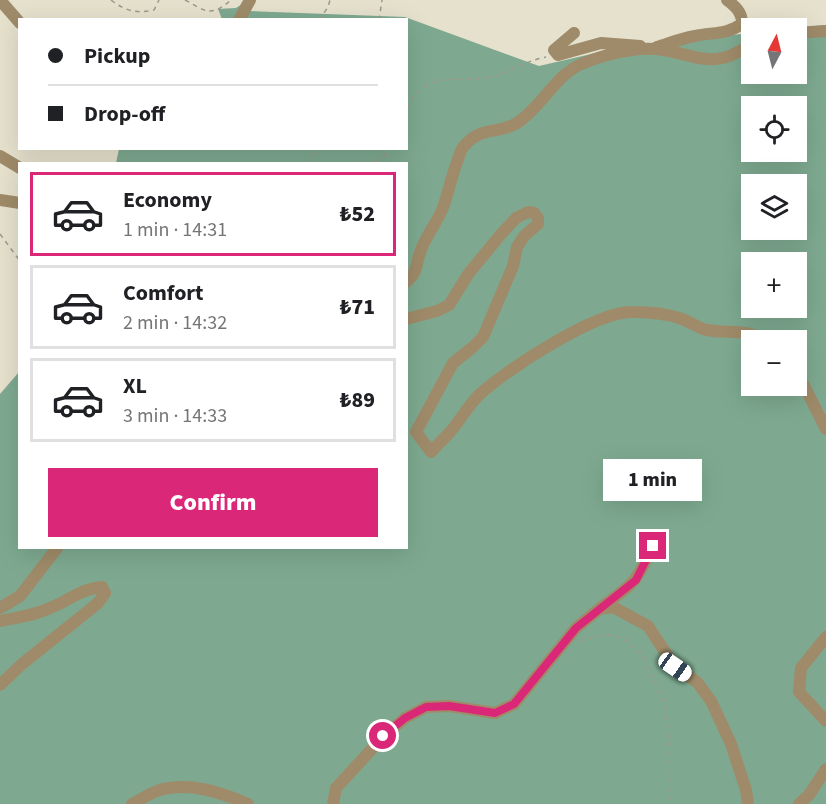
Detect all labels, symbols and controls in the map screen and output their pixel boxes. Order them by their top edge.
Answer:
north arrow [741,18,807,84]
map controls [741,18,807,396]
text: Pickup [84,40,150,72]
button: locate [741,96,807,162]
text: Drop-off [84,98,165,130]
button: layers [741,174,807,240]
text: Economy [123,184,212,216]
icon: car [51,187,105,241]
text: ₺52 [340,198,375,230]
text: 1 min · 14:31 [123,216,227,244]
button: + [741,252,807,318]
text: Comfort [123,277,204,309]
icon: car [51,280,105,334]
text: ₺71 [340,291,375,323]
text: 2 min · 14:32 [123,309,227,337]
button: − [741,330,807,396]
text: XL [123,370,147,402]
icon: car [51,373,105,427]
text: ₺89 [340,384,375,416]
text: 3 min · 14:33 [123,402,227,430]
callout: 1 min [604,459,702,501]
text: 1 min [628,466,677,494]
button: Confirm [48,468,378,537]
route end [639,532,666,559]
car [655,649,695,685]
route start [369,722,396,749]

